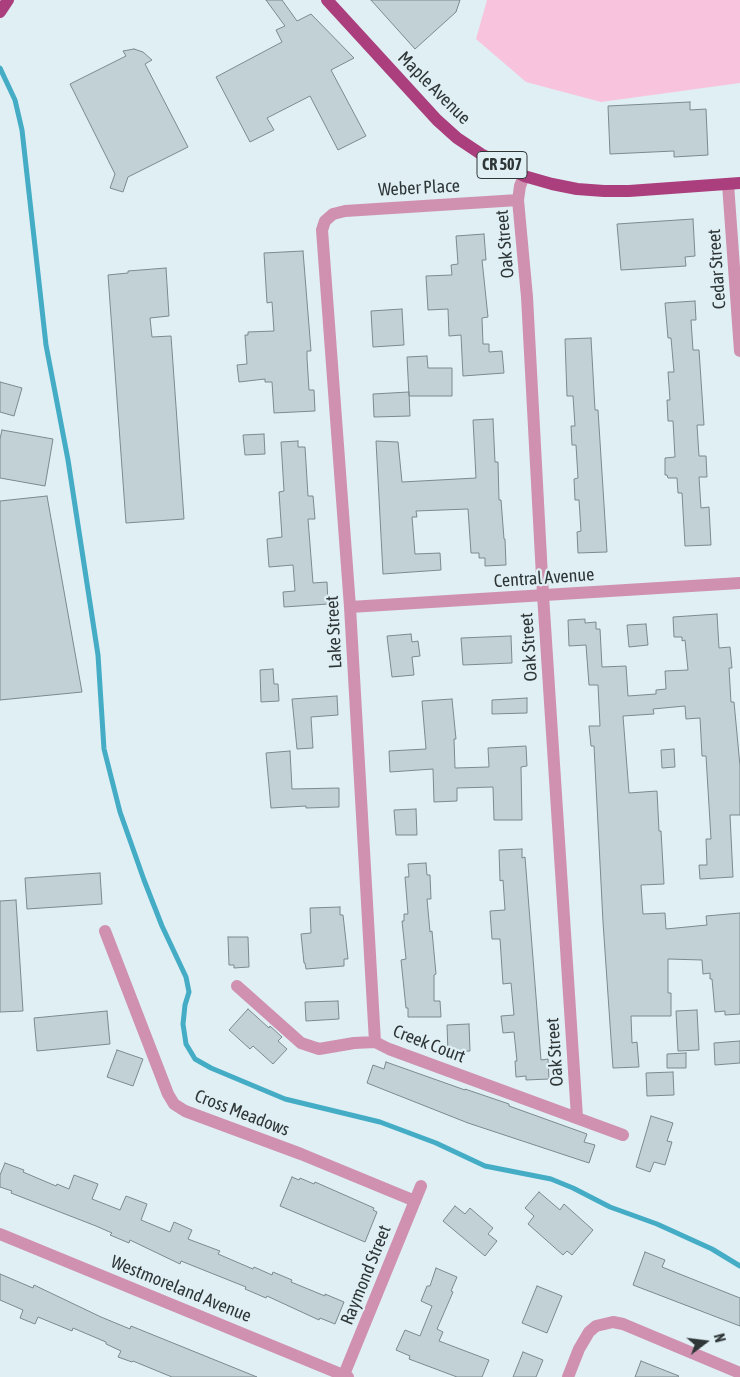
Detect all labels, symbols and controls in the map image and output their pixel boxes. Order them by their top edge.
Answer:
street label: Maple Avenue [393,47,475,129]
road number: CR 507 [477,152,527,178]
street label: Weber Place [378,175,460,201]
street label: Oak Street [491,209,519,279]
street label: Cedar Street [703,228,731,310]
street label: Central Avenue [493,564,595,592]
street label: Lake Street [321,595,347,669]
street label: Oak Street [516,612,542,682]
street label: Oak Street [542,1017,568,1087]
street label: Creek Court [390,1020,468,1068]
street label: Cross Meadows [192,1085,292,1141]
street label: Raymond Street [336,1222,396,1328]
street label: Westmoreland Avenue [108,1251,254,1327]
north arrow [680,1317,730,1367]
text: N [711,1332,728,1344]

